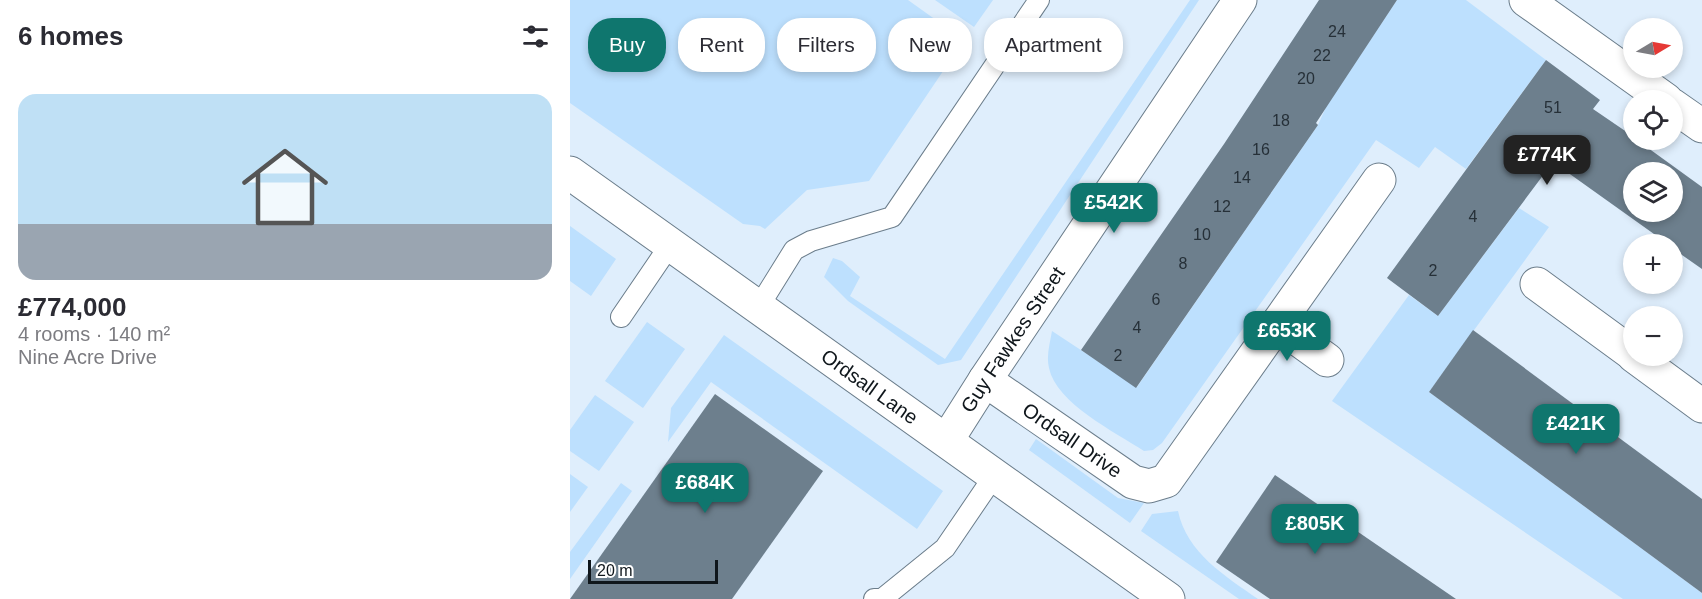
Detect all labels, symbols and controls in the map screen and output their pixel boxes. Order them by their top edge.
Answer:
chip: Buy [588,18,666,72]
chip: Rent [678,18,765,72]
chip: Filters [777,18,876,72]
chip: New [888,18,972,72]
chip: Apartment [984,18,1123,72]
north arrow [1623,18,1683,78]
map controls [1623,18,1683,366]
icon: filters [519,20,552,53]
text: 6 homes [18,21,124,51]
house number: 24 [1328,23,1346,40]
house number: 22 [1313,47,1331,64]
house number: 20 [1297,70,1315,87]
button: locate [1623,90,1683,150]
house number: 51 [1544,99,1562,116]
house number: 18 [1272,112,1290,129]
icon: home [231,133,339,241]
pin: £774K [1505,135,1589,186]
house number: 16 [1252,141,1270,158]
text: £774K [1518,143,1576,165]
button: layers [1623,162,1683,222]
house number: 14 [1233,169,1251,186]
pin: £542K [1072,183,1156,234]
text: £542K [1085,191,1143,213]
house number: 12 [1213,198,1231,215]
house number: 4 [1469,208,1478,225]
house number: 10 [1193,226,1211,243]
button: + [1623,234,1683,294]
house number: 8 [1179,255,1188,272]
street label: Guy Fawkes Street [956,262,1069,416]
house number: 2 [1429,262,1438,279]
house number: 6 [1152,291,1161,308]
text: £774,000 [18,292,126,322]
button: − [1623,306,1683,366]
pin: £653K [1245,311,1329,362]
house number: 4 [1133,319,1142,336]
text: £653K [1258,319,1316,341]
text: 4 rooms · 140 m² [18,323,170,345]
street label: Ordsall Lane [817,345,922,428]
text: Nine Acre Drive [18,346,157,368]
house number: 2 [1114,347,1123,364]
street label: Ordsall Drive [1018,398,1126,482]
pin: £421K [1534,404,1618,455]
text: £421K [1547,412,1605,434]
pin: £684K [663,463,747,514]
text: £684K [676,471,734,493]
pin: £805K [1273,504,1357,555]
text: £805K [1286,512,1344,534]
scale bar [588,557,718,584]
text: 20 m [597,562,633,579]

